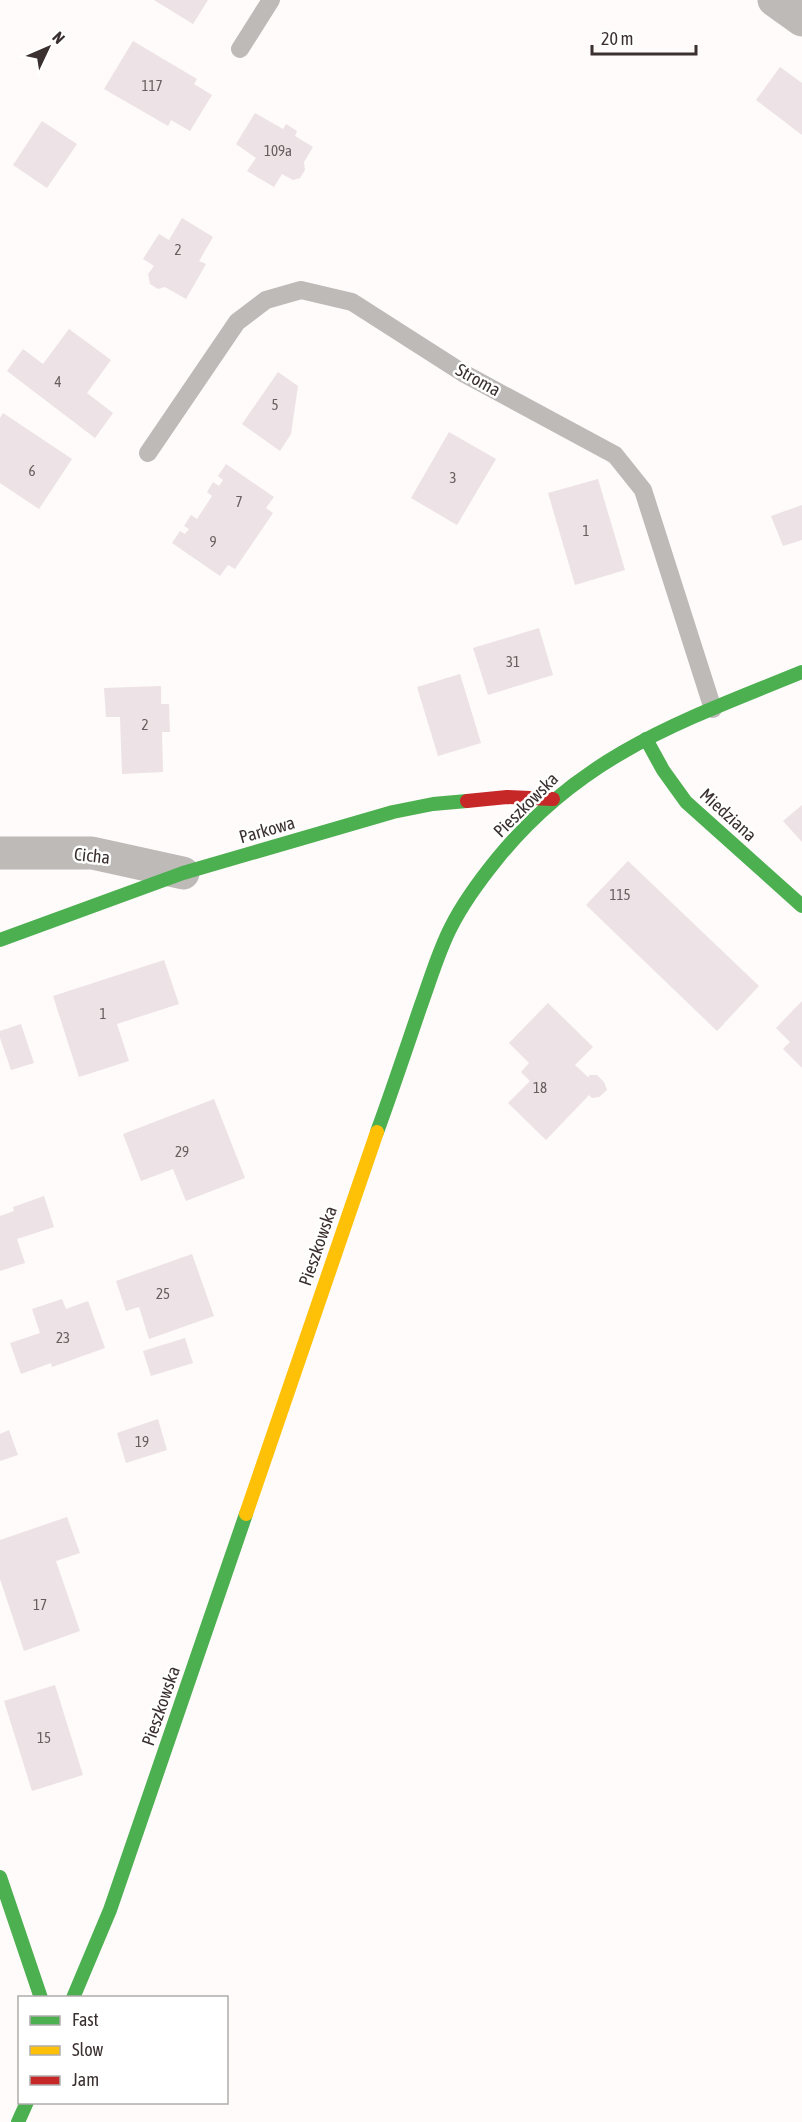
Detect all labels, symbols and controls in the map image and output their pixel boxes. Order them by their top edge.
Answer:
north arrow [18,18,78,78]
scale bar [592,18,696,56]
text: N [49,28,69,47]
text: 20 m [601,28,633,49]
house number: 117 [141,77,163,94]
house number: 109a [264,142,292,159]
house number: 2 [174,241,182,258]
street label: Stroma [452,359,504,400]
house number: 4 [54,373,62,390]
house number: 5 [271,396,279,413]
house number: 6 [28,462,36,479]
house number: 3 [449,469,457,486]
house number: 7 [235,493,243,510]
house number: 1 [582,522,590,539]
house number: 9 [209,533,217,550]
house number: 31 [506,653,520,670]
house number: 2 [141,716,149,733]
street label: Pieszkowska [489,768,562,841]
street label: Miedziana [696,784,761,845]
street label: Parkowa [237,812,297,847]
street label: Cicha [73,843,111,868]
house number: 115 [609,886,631,903]
house number: 1 [99,1005,107,1022]
house number: 18 [533,1079,547,1096]
house number: 29 [175,1143,189,1160]
street label: Pieszkowska [294,1203,341,1288]
house number: 25 [156,1285,170,1302]
house number: 23 [56,1329,70,1346]
house number: 19 [135,1433,149,1450]
house number: 17 [33,1596,47,1613]
street label: Pieszkowska [137,1663,184,1748]
house number: 15 [37,1729,51,1746]
legend [18,1996,228,2104]
text: Fast [72,2009,99,2030]
text: Slow [72,2039,103,2060]
text: Jam [72,2069,99,2090]

